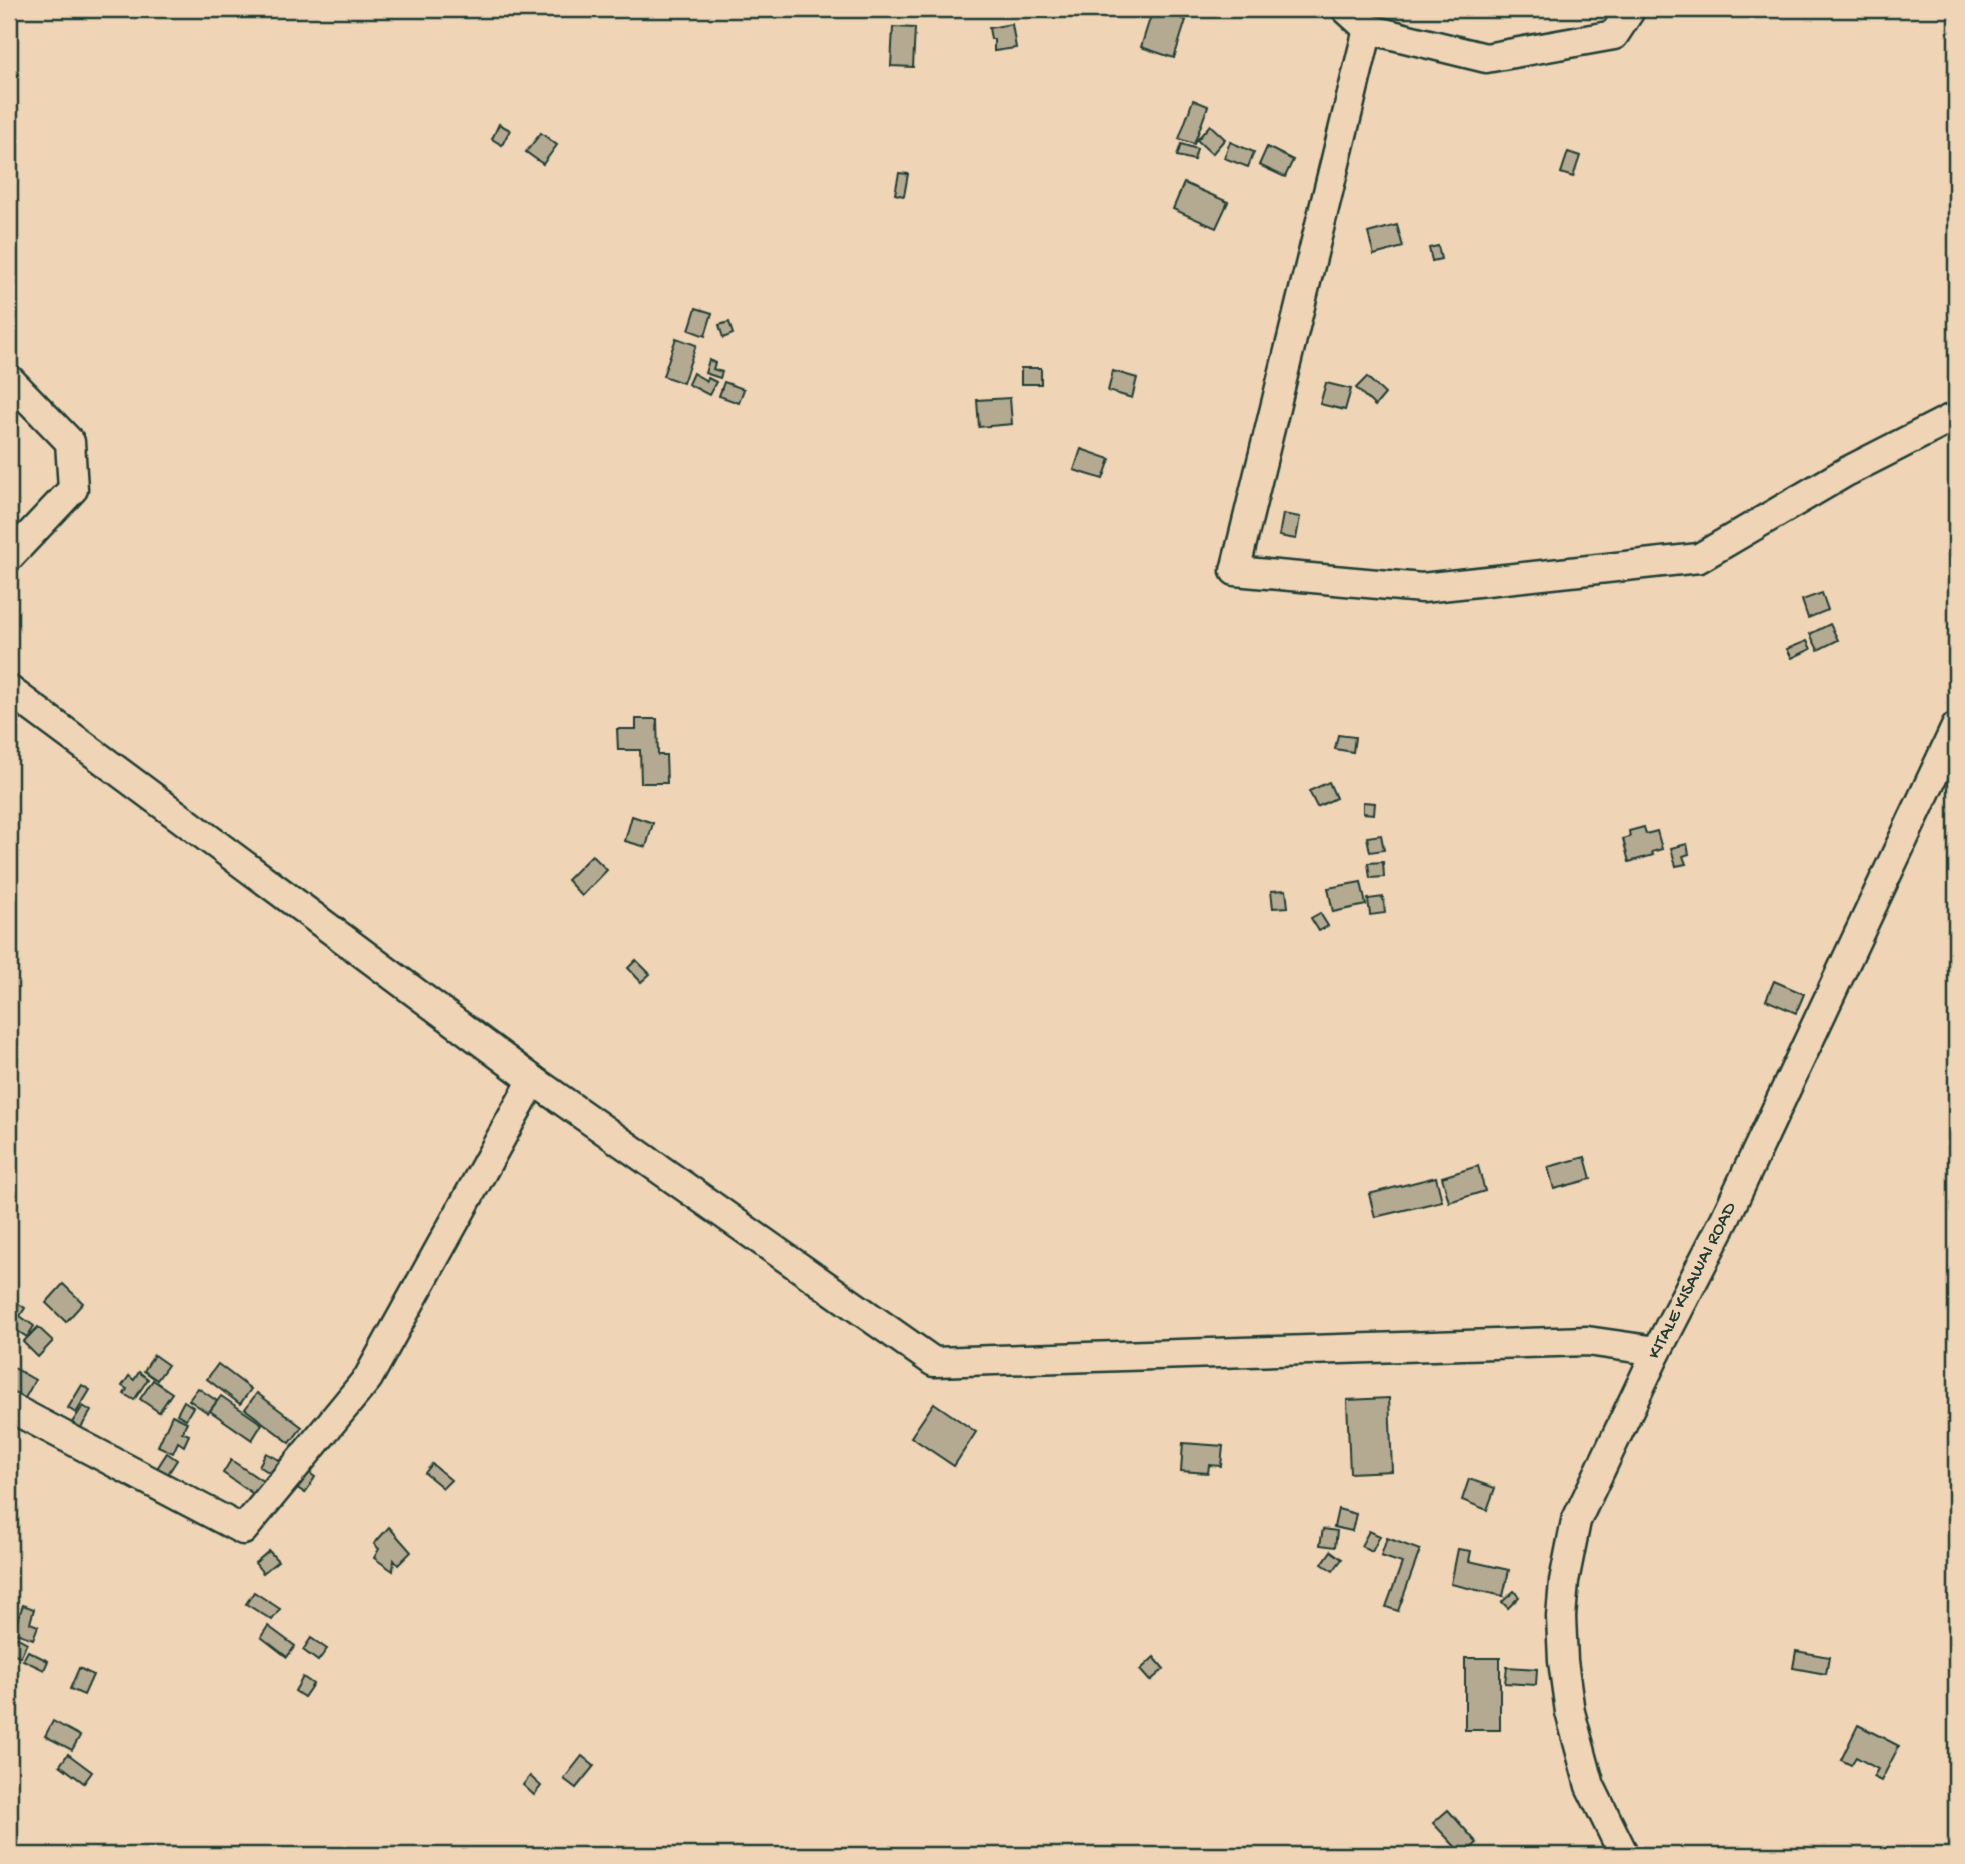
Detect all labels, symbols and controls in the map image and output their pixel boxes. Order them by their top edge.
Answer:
street label: KITALE KISAWAI ROAD [1643,1198,1743,1363]

